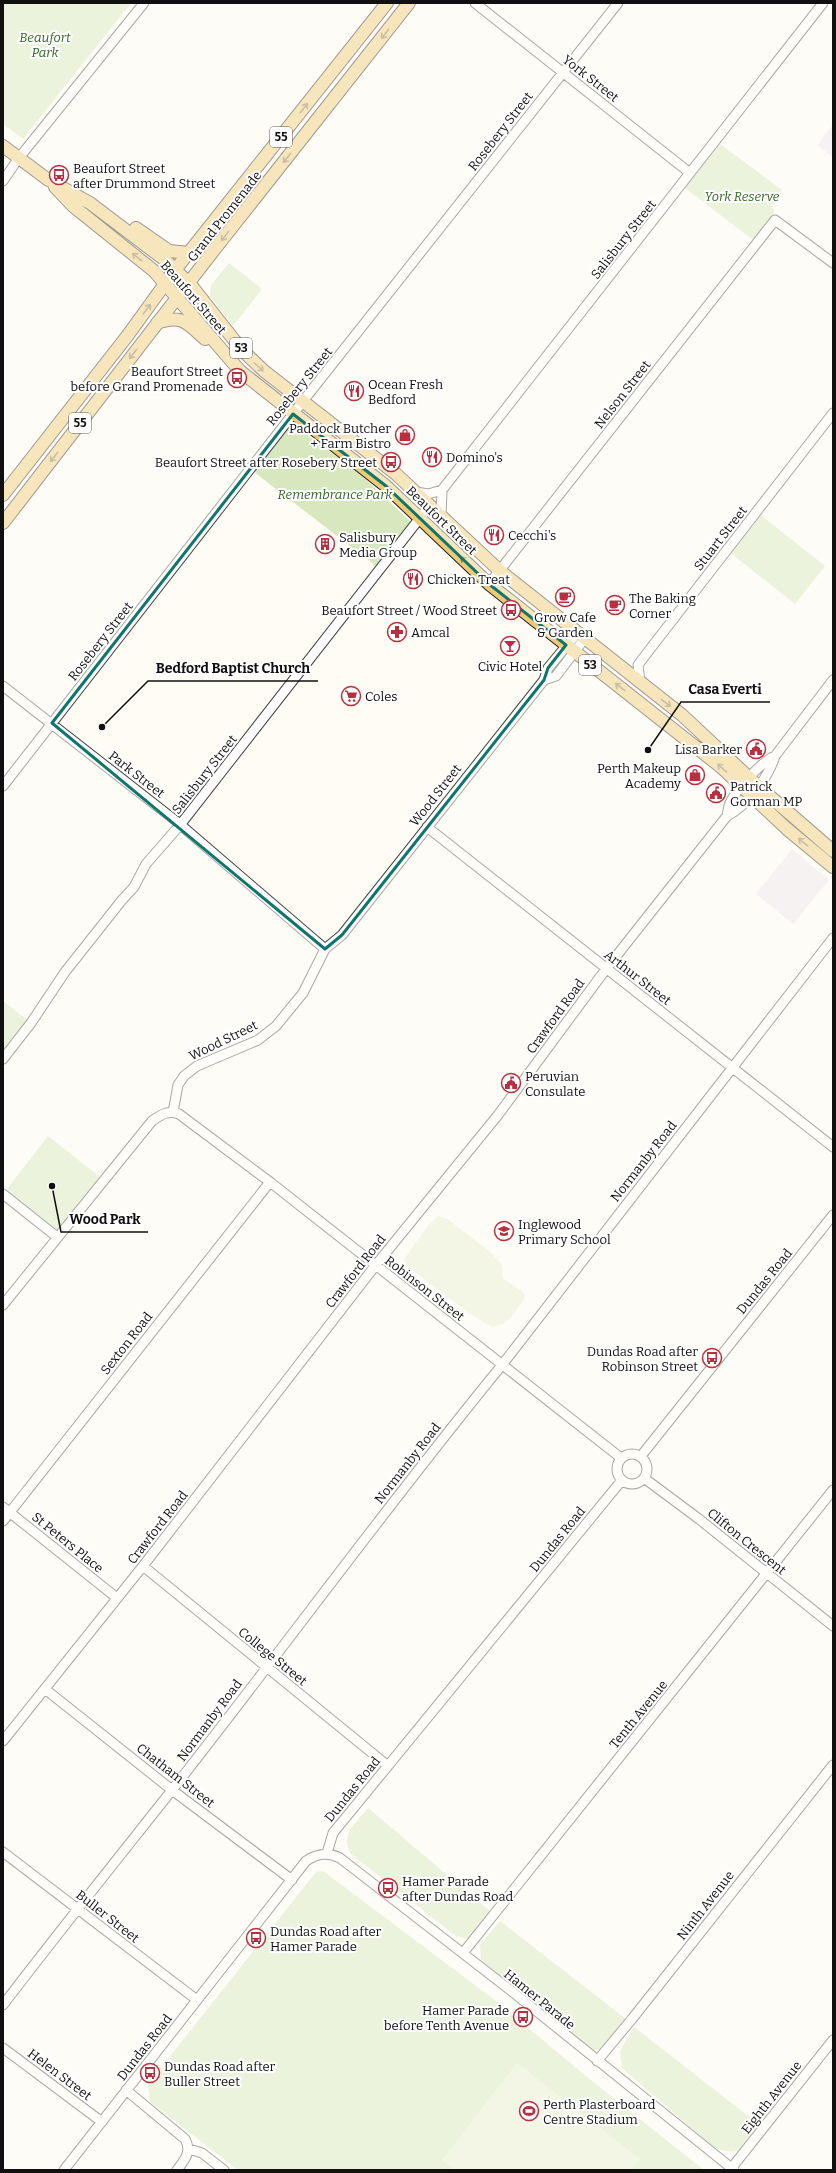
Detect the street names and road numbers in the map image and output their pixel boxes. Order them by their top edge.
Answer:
street label: York Street [560,52,622,105]
street label: Rosebery Street [465,89,536,174]
road number: 55 [270,127,292,147]
street label: Grand Promenade [184,168,264,265]
street label: Salisbury Street [588,197,659,282]
street label: Beaufort Street [158,258,230,337]
road number: 53 [230,338,252,358]
street label: Rosebery Street [263,344,336,428]
street label: Nelson Street [591,357,654,431]
road number: 55 [69,413,91,433]
street label: Beaufort Street [403,483,480,558]
street label: Stuart Street [691,503,750,573]
street label: Rosebery Street [65,599,136,684]
road number: 53 [579,655,601,675]
street label: Salisbury Street [169,732,240,817]
street label: Park Street [106,748,168,801]
street label: Wood Street [407,761,464,829]
street label: Arthur Street [601,947,674,1008]
street label: Crawford Road [523,976,588,1057]
street label: Wood Street [187,1017,260,1063]
street label: Normanby Road [607,1118,680,1205]
street label: Crawford Road [322,1232,389,1311]
street label: Dundas Road [734,1245,795,1317]
street label: Robinson Street [382,1253,468,1324]
street label: Sexton Road [97,1309,155,1377]
street label: Normanby Road [371,1420,444,1507]
street label: Crawford Road [124,1488,191,1567]
street label: Dundas Road [527,1503,588,1575]
street label: Clifton Crescent [705,1505,789,1578]
street label: St Peters Place [29,1509,106,1576]
street label: College Street [235,1624,310,1689]
street label: Normanby Road [174,1676,245,1764]
street label: Tenth Avenue [606,1677,670,1751]
street label: Chatham Street [134,1740,218,1811]
street label: Dundas Road [322,1753,383,1825]
street label: Ninth Avenue [674,1868,737,1943]
street label: Buller Street [73,1887,142,1946]
street label: Hamer Parade [501,1966,578,2033]
street label: Dundas Road [114,2011,175,2083]
street label: Helen Street [25,2046,95,2103]
street label: Eighth Avenue [738,2058,804,2137]

